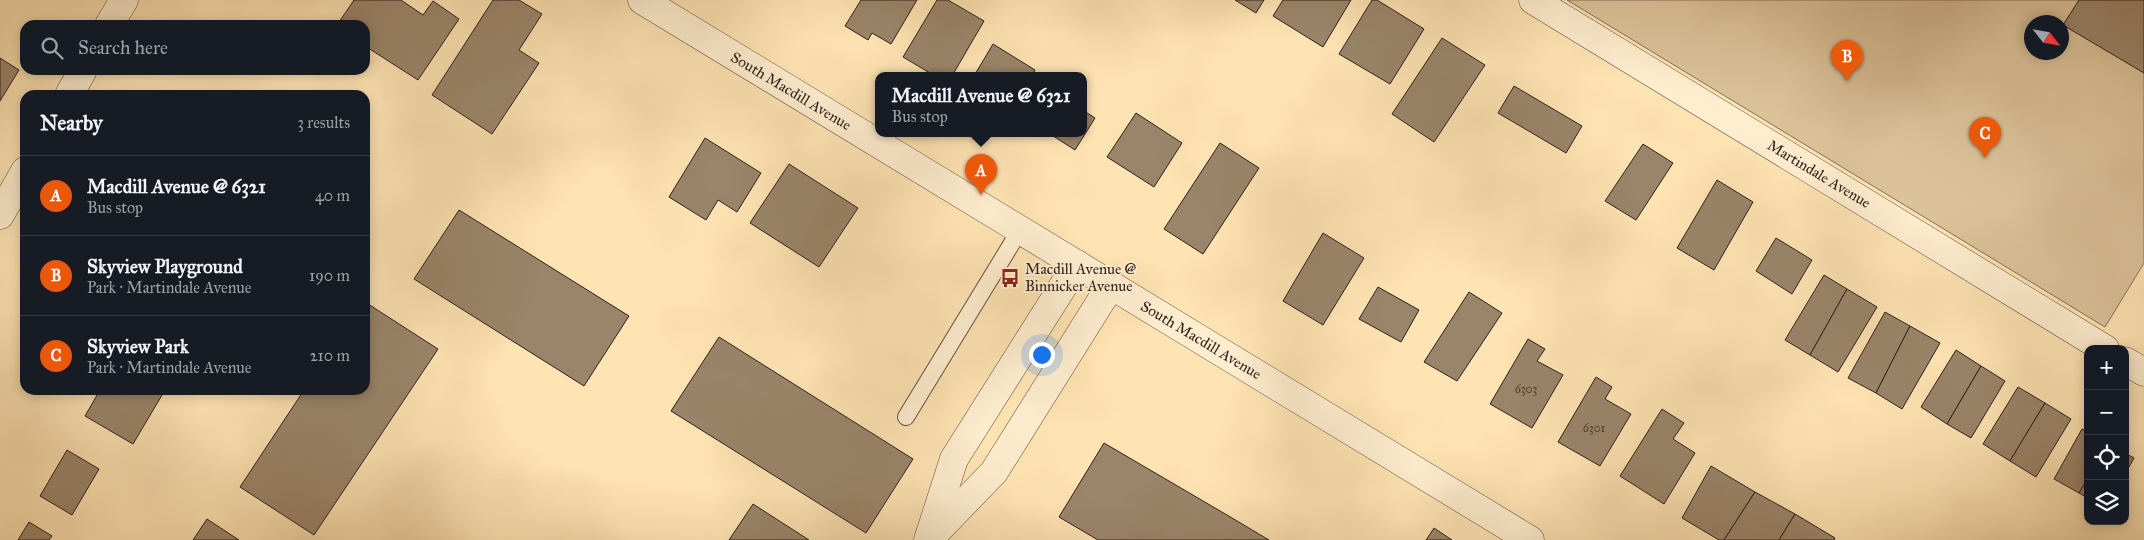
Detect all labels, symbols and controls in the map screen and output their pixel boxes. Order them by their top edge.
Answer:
north arrow [2024,15,2069,60]
search box [20,20,370,75]
icon: search [38,34,66,62]
text: Search here [78,36,168,59]
pin: B [1831,40,1863,81]
street label: South Macdill Avenue [728,48,854,134]
popup [875,72,1087,137]
text: Macdill Avenue @ 6321 [892,84,1070,107]
text: Bus stop [892,107,948,126]
text: Nearby [40,110,103,136]
text: 3 results [297,113,350,132]
pin: C [1969,117,2001,158]
street label: Martindale Avenue [1764,136,1874,212]
pin: A [965,154,997,195]
text: Macdill Avenue @ 6321 [87,175,266,198]
text: A [51,186,61,205]
text: 40 m [315,186,350,205]
text: Bus stop [87,198,143,217]
text: Skyview Playground [87,255,243,278]
place label: Macdill Avenue @ Binnicker Avenue [1025,260,1136,295]
text: B [51,266,61,285]
text: 190 m [309,266,350,285]
bus stop icon: Macdill Avenue @ Binnicker Avenue [999,267,1021,289]
text: Park · Martindale Avenue [87,278,252,297]
street label: South Macdill Avenue [1138,297,1264,383]
text: Skyview Park [87,335,189,358]
your location [1029,342,1055,368]
map controls [2084,345,2129,525]
button: + [2084,345,2129,390]
text: C [51,346,61,365]
text: 210 m [310,346,350,365]
text: Park · Martindale Avenue [87,358,252,377]
house number: 6303 [1515,382,1538,396]
button: − [2084,390,2129,435]
house number: 6301 [1583,421,1606,435]
button: locate [2084,435,2129,480]
button: layers [2084,480,2129,525]

